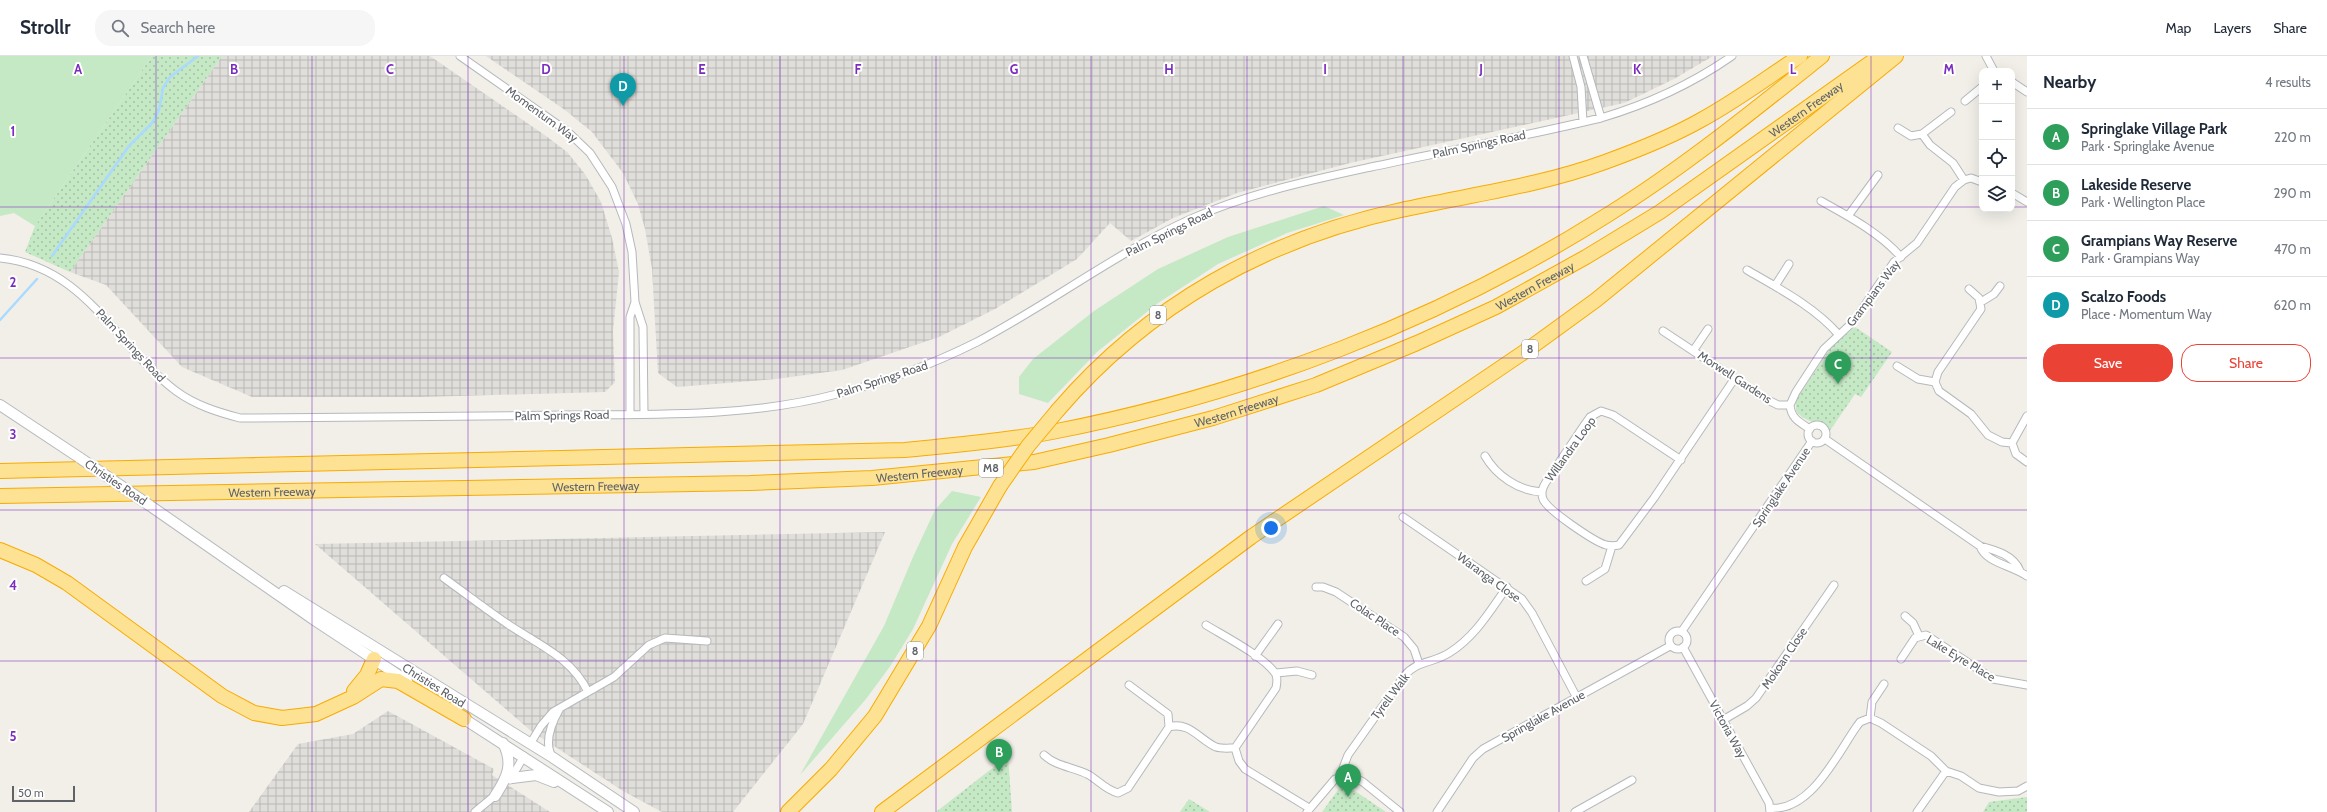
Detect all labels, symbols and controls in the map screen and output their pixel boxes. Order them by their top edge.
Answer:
search box [95,10,375,46]
text: Strollr [20,16,71,39]
icon: search [109,17,131,39]
text: Search here [141,19,215,37]
text: Map [2166,19,2191,37]
text: Layers [2213,19,2251,37]
text: Share [2273,19,2307,37]
text: A [74,61,83,77]
text: B [230,61,238,77]
text: C [386,61,394,77]
text: D [541,61,551,77]
text: E [698,61,706,77]
text: F [855,61,862,77]
text: G [1010,61,1019,77]
text: H [1164,61,1174,77]
text: I [1323,61,1327,77]
text: J [1478,61,1483,77]
text: K [1633,61,1642,77]
text: L [1790,61,1797,77]
text: M [1944,61,1955,77]
map controls [1979,68,2015,212]
button: + [1979,68,2015,104]
text: Nearby [2043,72,2096,92]
pin: D [610,73,636,106]
text: 4 results [2265,74,2311,90]
street label: Western Freeway [1766,77,1846,140]
street label: Momentum Way [503,83,581,145]
button: − [1979,104,2015,140]
text: Springlake Village Park [2081,120,2227,138]
text: 1 [11,123,15,139]
street label: Palm Springs Road [1431,127,1527,161]
text: A [2052,129,2060,145]
text: 220 m [2274,129,2311,145]
text: Park · Springlake Avenue [2081,138,2214,154]
button: locate [1979,140,2015,176]
button: layers [1979,176,2015,212]
text: Lakeside Reserve [2081,176,2191,194]
text: B [2052,185,2060,201]
text: 290 m [2273,185,2311,201]
text: Park · Wellington Place [2081,194,2205,210]
street label: Palm Springs Road [1123,204,1215,260]
text: Grampians Way Reserve [2081,232,2237,250]
text: C [2052,241,2060,257]
text: 470 m [2274,241,2311,257]
text: Park · Grampians Way [2081,250,2200,266]
street label: Grampians Way [1843,257,1903,329]
street label: Western Freeway [1493,258,1577,313]
text: 2 [10,274,17,290]
text: Scalzo Foods [2081,288,2166,306]
text: D [2051,297,2061,313]
text: 620 m [2273,297,2311,313]
street label: Palm Springs Road [93,305,169,385]
road number: 8 [1150,306,1166,324]
text: Place · Momentum Way [2081,306,2212,322]
road number: 8 [1522,340,1538,358]
button: Save [2043,344,2173,382]
button: Share [2181,344,2311,382]
street label: Morwell Gardens [1695,348,1775,406]
pin: C [1825,351,1851,384]
street label: Palm Springs Road [835,357,929,401]
street label: Western Freeway [1193,390,1280,430]
street label: Palm Springs Road [514,407,610,423]
street label: Willandra Loop [1541,413,1599,484]
text: 3 [9,426,17,442]
street label: Springlake Avenue [1749,444,1813,530]
street label: Christies Road [82,456,150,508]
road number: M8 [979,459,1003,477]
street label: Western Freeway [875,462,964,485]
street label: Western Freeway [552,477,640,494]
street label: Western Freeway [228,483,316,500]
your location [1261,518,1281,538]
street label: Waranga Close [1454,549,1524,605]
text: 4 [9,577,17,593]
street label: Colac Place [1347,595,1403,639]
street label: Mokoan Close [1758,624,1810,692]
street label: Lake Eyre Place [1924,632,1998,684]
road number: 8 [907,642,923,660]
street label: Christies Road [400,660,468,710]
street label: Tyrell Walk [1368,669,1413,722]
street label: Springlake Avenue [1499,687,1587,745]
street label: Victoria Way [1706,698,1750,760]
text: 5 [10,728,17,744]
pin: B [986,739,1012,772]
pin: A [1335,764,1361,797]
scale bar [12,784,75,803]
text: 50 m [18,786,44,800]

